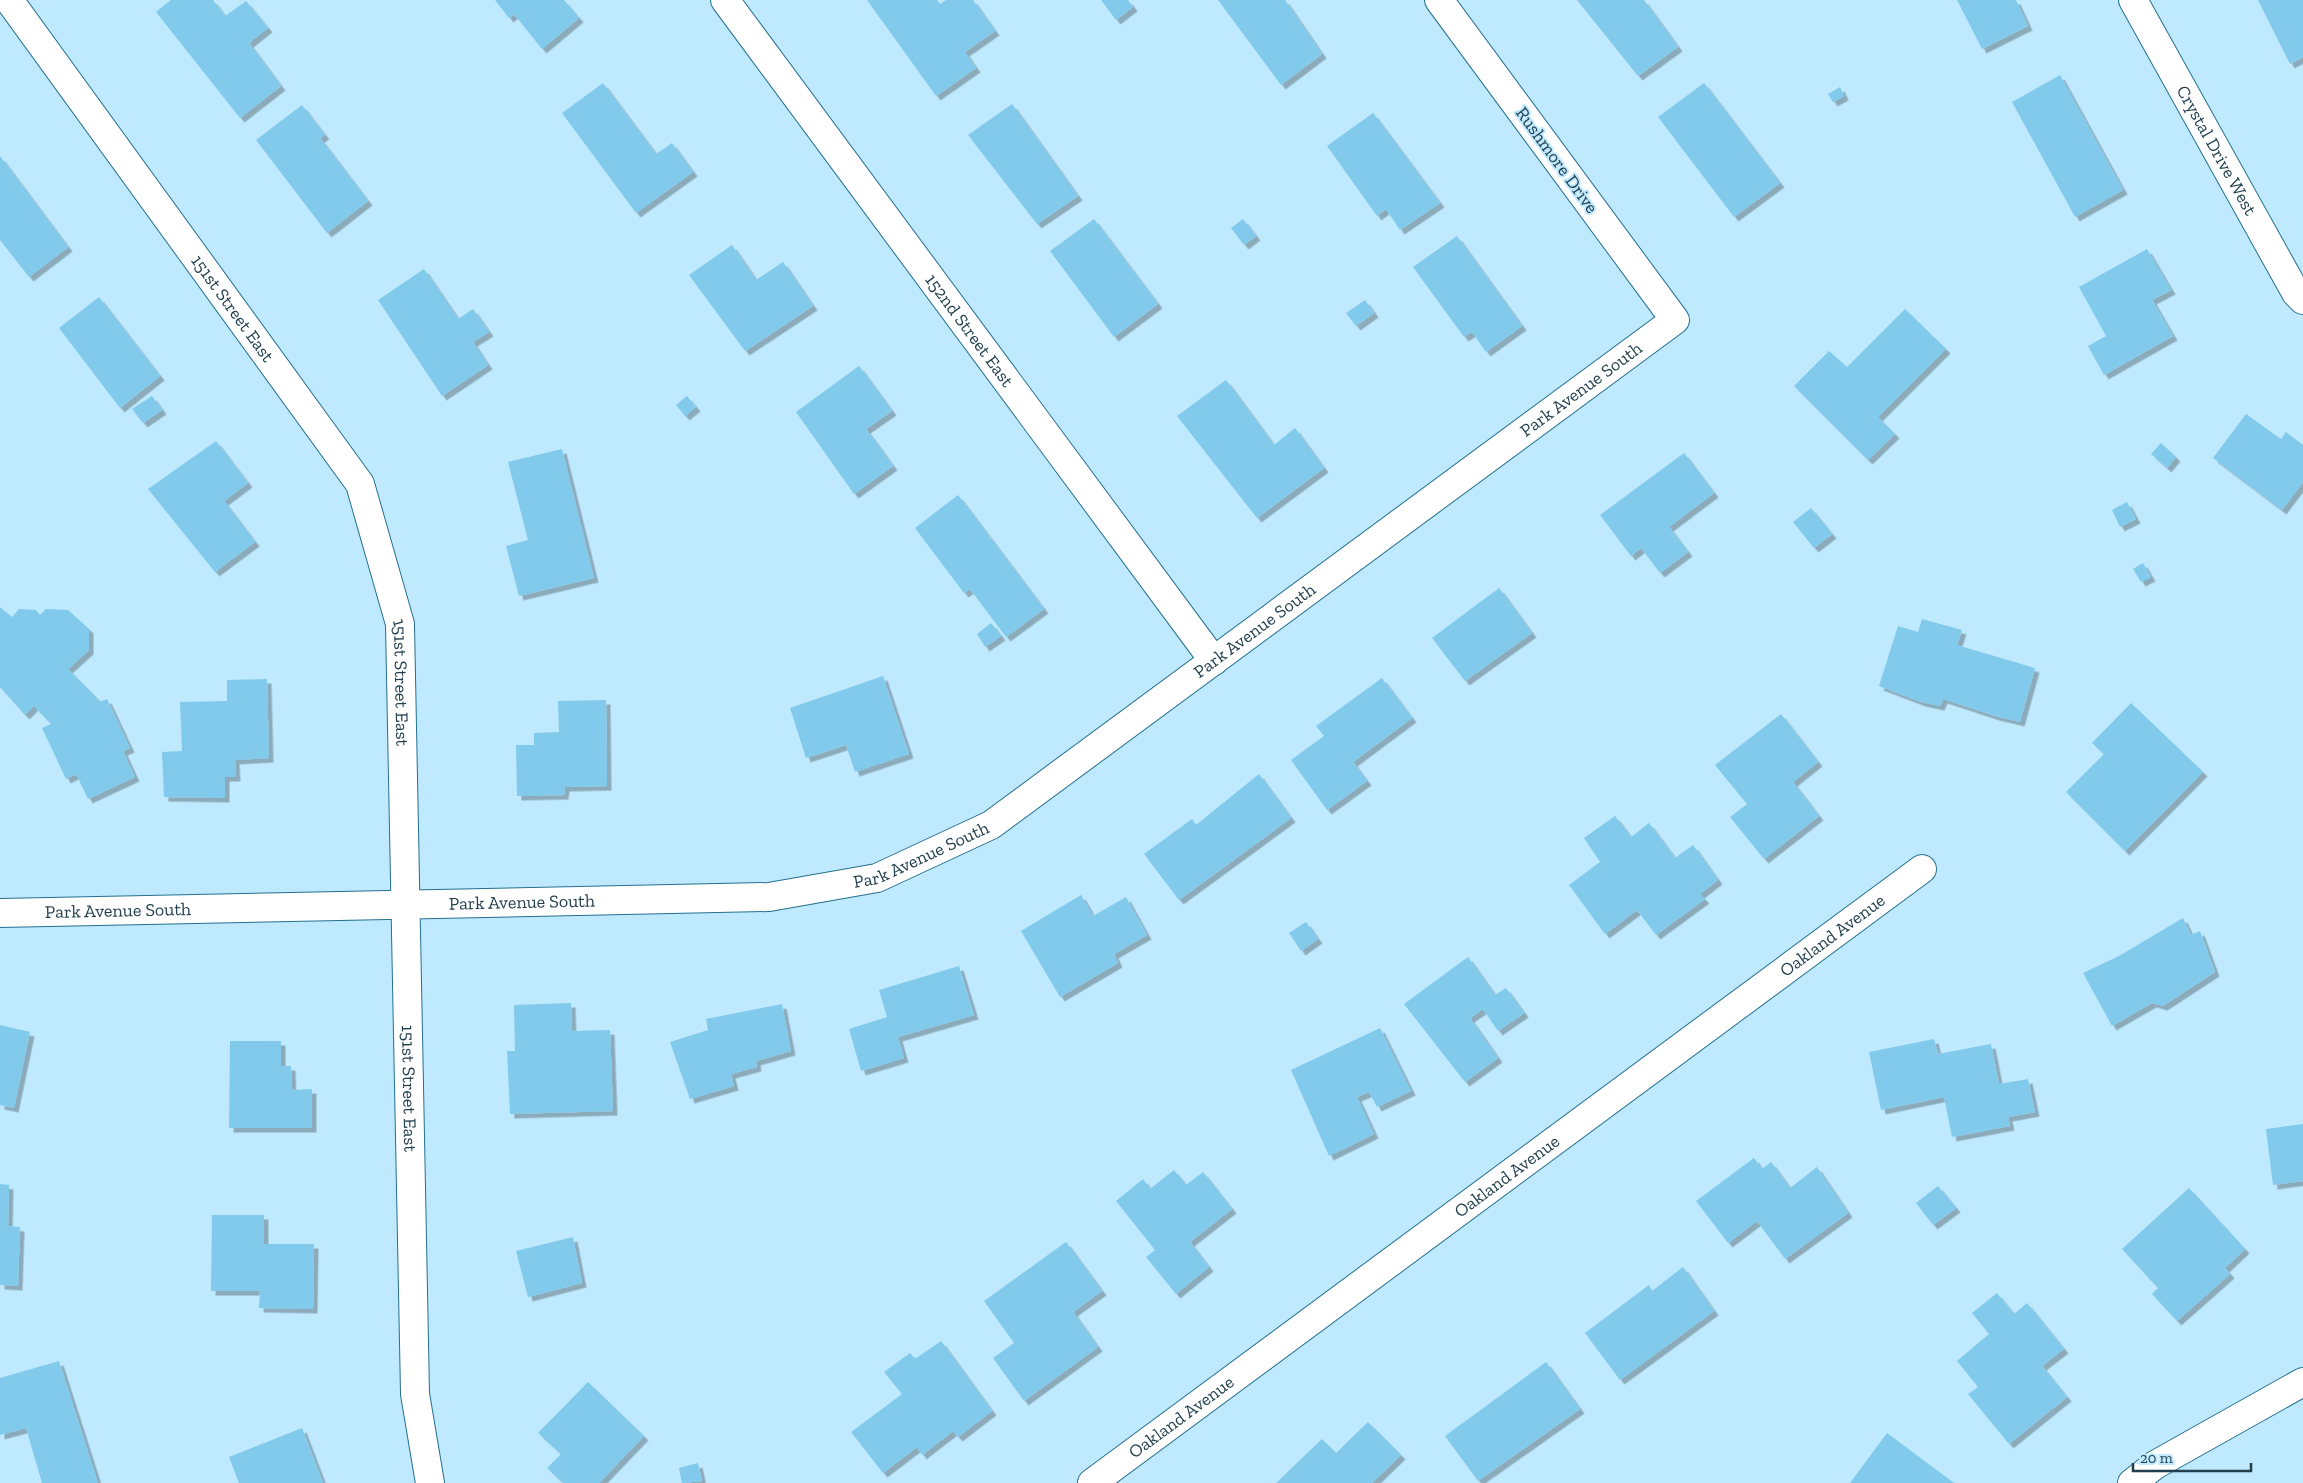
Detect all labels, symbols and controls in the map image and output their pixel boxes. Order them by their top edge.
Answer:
street label: Crystal Drive West [2172,81,2262,219]
street label: Rushmore Drive [1511,102,1603,218]
street label: 151st Street East [186,250,279,367]
street label: 152nd Street East [920,270,1019,392]
street label: Park Avenue South [1516,337,1646,442]
street label: Park Avenue South [1189,578,1320,683]
street label: 151st Street East [388,616,413,747]
street label: Park Avenue South [852,816,993,893]
street label: Oakland Avenue [1775,889,1889,981]
street label: Park Avenue South [449,890,595,915]
street label: Park Avenue South [45,898,191,923]
street label: 151st Street East [397,1025,421,1153]
street label: Oakland Avenue [1450,1130,1564,1222]
street label: Oakland Avenue [1124,1371,1238,1463]
scale bar [2133,1440,2250,1472]
text: 20 m [2140,1449,2173,1467]

